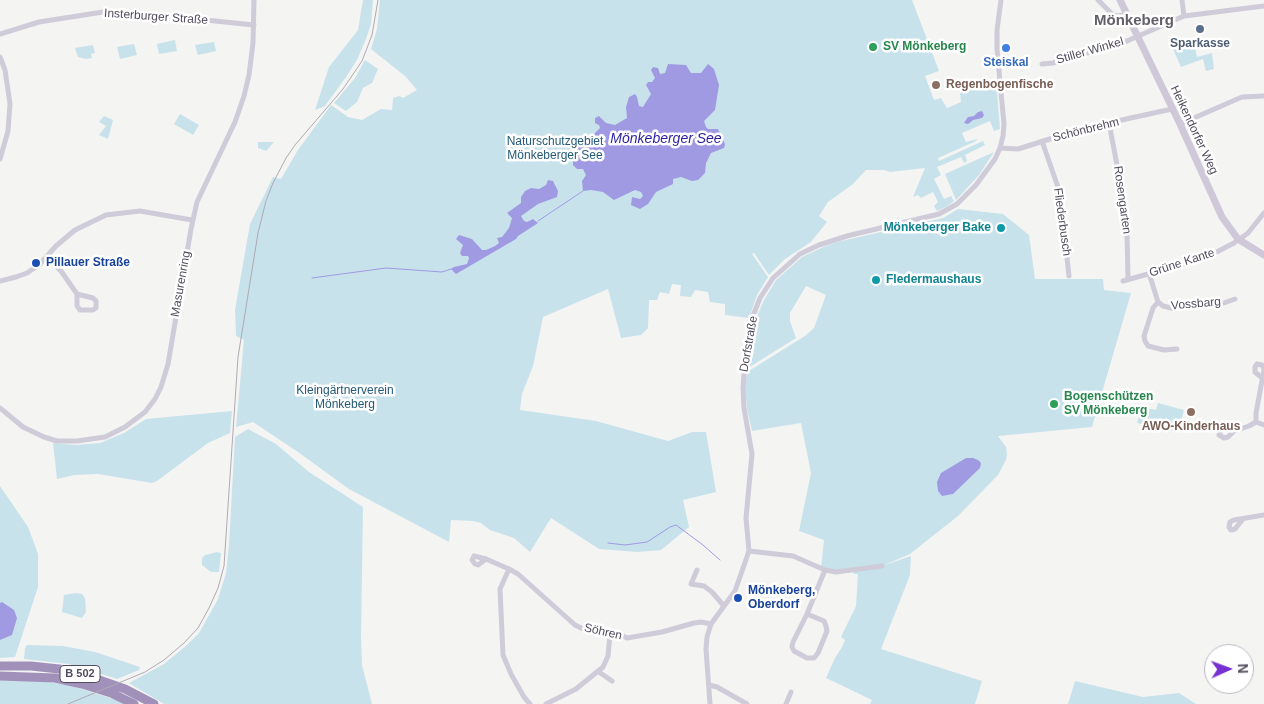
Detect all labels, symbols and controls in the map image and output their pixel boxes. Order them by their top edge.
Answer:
street label: Insterburger Straße [104,6,208,28]
district label: Mönkeberg [1094,12,1174,30]
marker: Sparkasse [1194,23,1206,35]
street label: Stiller Winkel [1055,35,1125,67]
place label: Sparkasse [1170,37,1230,51]
place label: SV Mönkeberg [883,40,966,54]
marker: SV Mönkeberg [867,41,879,53]
marker: Steiskal [1000,42,1012,54]
place label: Steiskal [983,56,1029,70]
place label: Regenbogenfische [946,78,1053,92]
marker: Regenbogenfische [930,79,942,91]
street label: Heikendorfer Weg [1167,83,1221,177]
street label: Schönbrehm [1051,115,1121,145]
water label: Mönkeberger See [610,131,722,147]
park label: Naturschutzgebiet Mönkeberger See [507,135,603,163]
street label: Rosengarten [1110,165,1134,235]
street label: Fliederbusch [1050,187,1074,257]
place label: Mönkeberger Bake [884,221,991,235]
marker: Mönkeberger Bake [995,222,1007,234]
street label: Grüne Kante [1147,246,1217,280]
street label: Masurenring [168,250,194,318]
place label: Pillauer Straße [46,256,130,270]
marker: Pillauer Straße [30,257,42,269]
place label: Fledermaushaus [886,273,981,287]
marker: Fledermaushaus [870,274,882,286]
street label: Vossbarg [1170,295,1222,313]
street label: Dorfstraße [737,315,761,373]
park label: Kleingärtnerverein Mönkeberg [296,384,394,412]
place label: Bogenschützen SV Mönkeberg [1064,390,1153,418]
marker: Bogenschützen SV Mönkeberg [1048,398,1060,410]
marker: AWO-Kinderhaus [1185,406,1197,418]
place label: AWO-Kinderhaus [1142,420,1240,434]
place label: Mönkeberg, Oberdorf [748,584,815,612]
marker: Mönkeberg, Oberdorf [732,592,744,604]
street label: Söhren [583,621,623,643]
north arrow [1204,644,1254,694]
text: N [1235,663,1251,674]
road number: B 502 [60,666,100,682]

